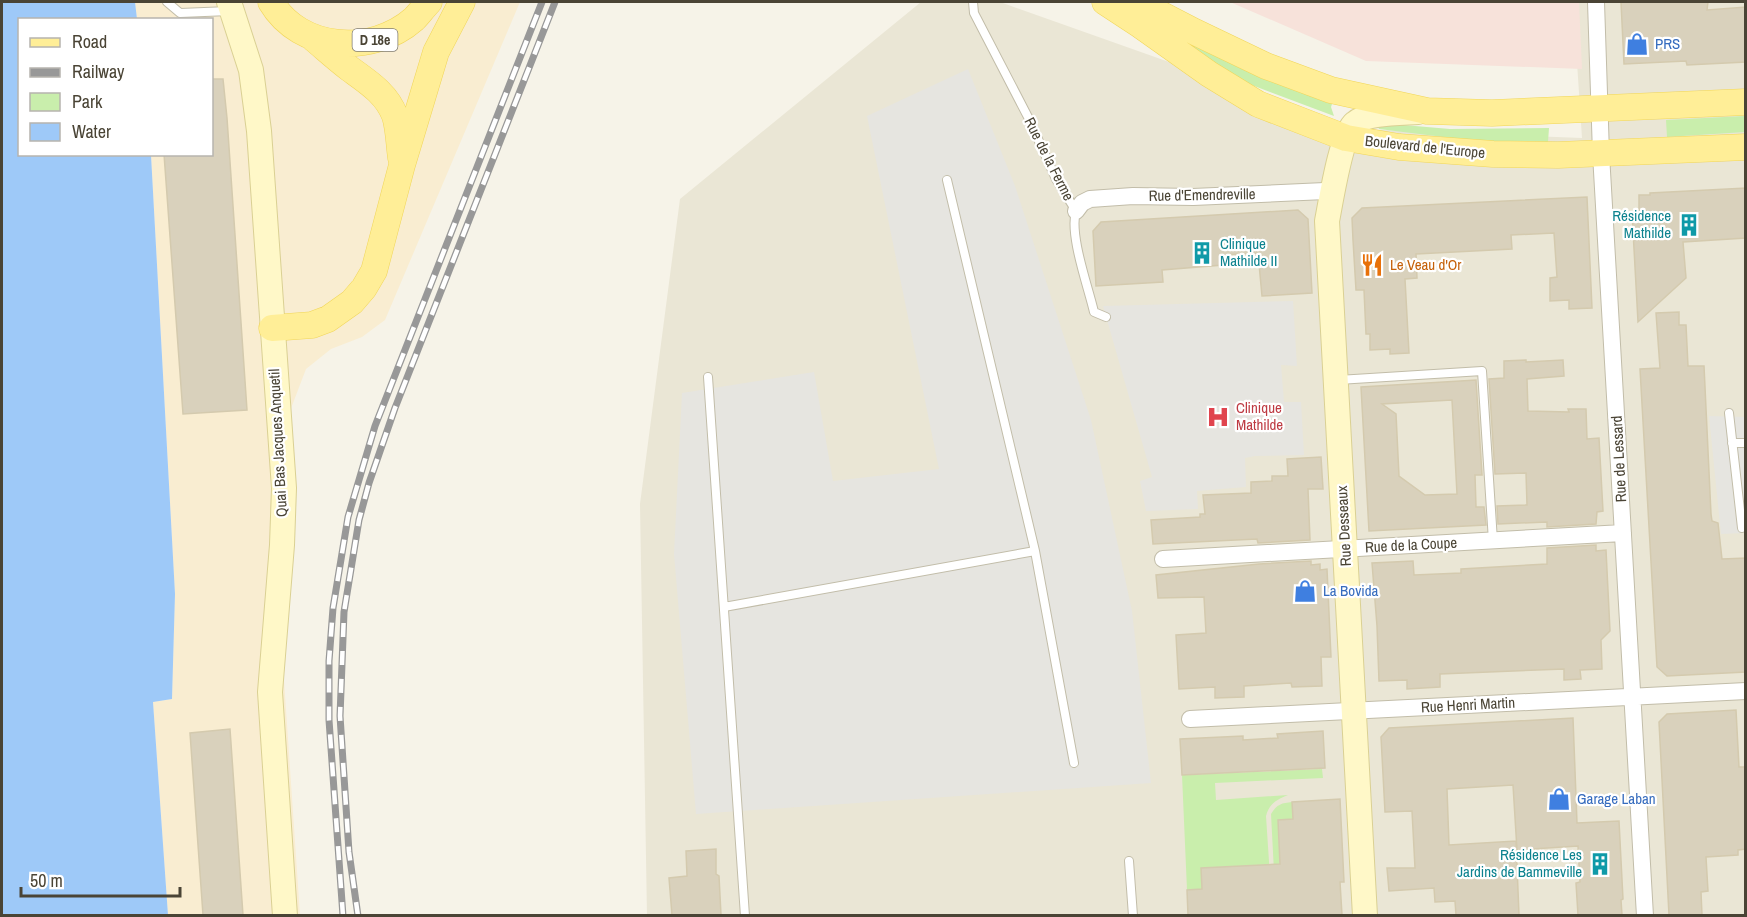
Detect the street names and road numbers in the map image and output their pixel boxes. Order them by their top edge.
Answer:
road number: D 18e [352,29,398,51]
street label: Rue de la Ferme [1019,113,1080,204]
street label: Boulevard de l'Europe [1364,130,1486,163]
street label: Rue d'Emendreville [1148,183,1256,206]
street label: Quai Bas Jacques Anquetil [263,368,292,518]
street label: Rue de Lessard [1606,415,1631,503]
street label: Rue Desseaux [1331,484,1356,567]
street label: Rue de la Coupe [1364,532,1458,557]
street label: Rue Henri Martin [1420,692,1516,717]

